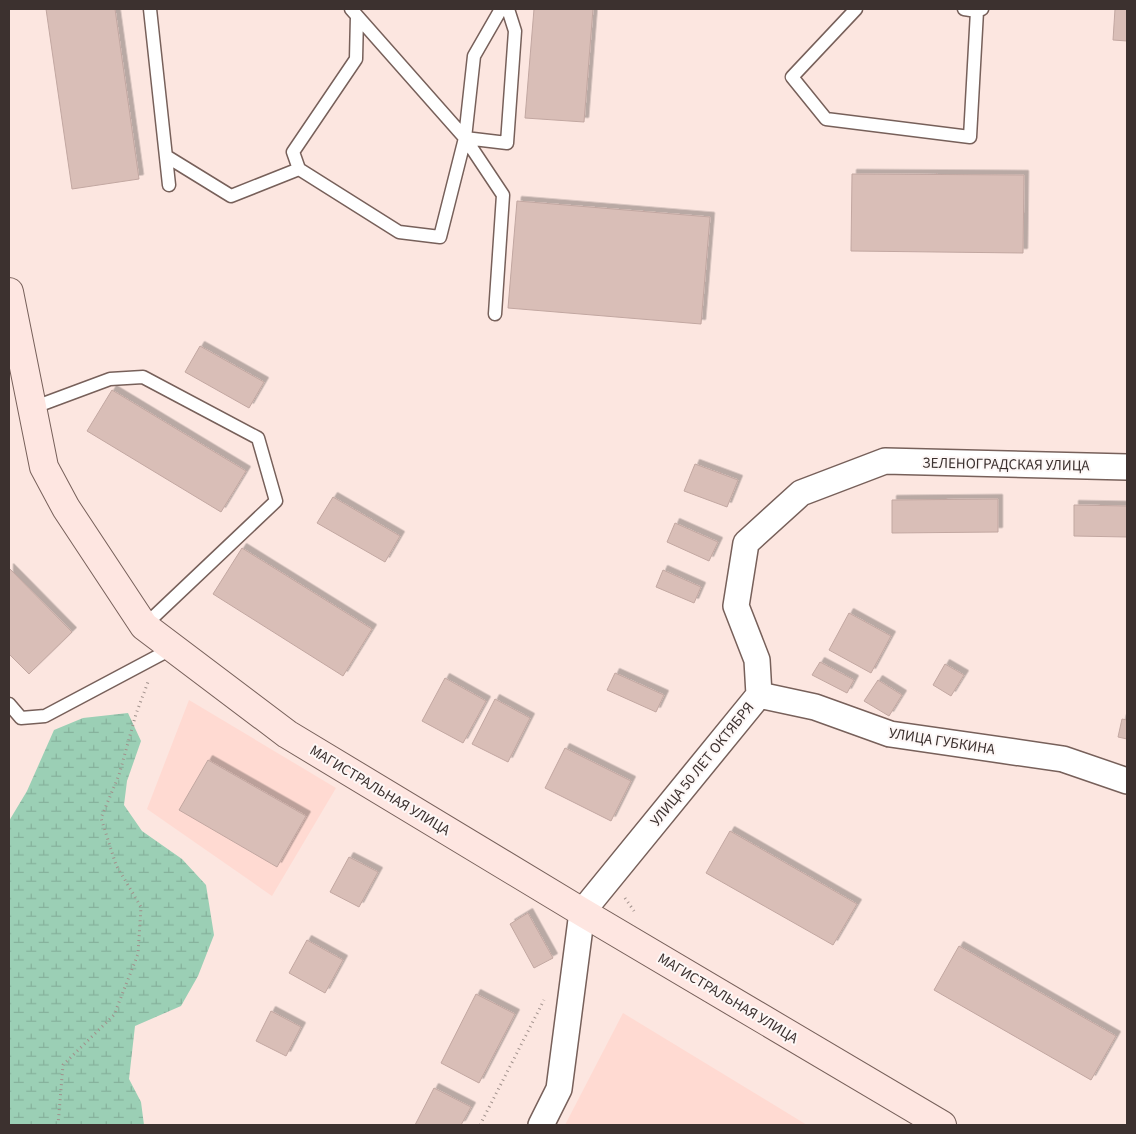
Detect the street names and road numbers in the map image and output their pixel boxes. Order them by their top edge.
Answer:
street label: ЗЕЛЕНОГРАДСКАЯ УЛИЦА [922,453,1091,476]
street label: УЛИЦА 50 ЛЕТ ОКТЯБРЯ [646,698,759,831]
street label: УЛИЦА ГУБКИНА [887,723,997,760]
street label: МАГИСТРАЛЬНАЯ УЛИЦА [306,740,455,841]
street label: МАГИСТРАЛЬНАЯ УЛИЦА [654,948,803,1049]

